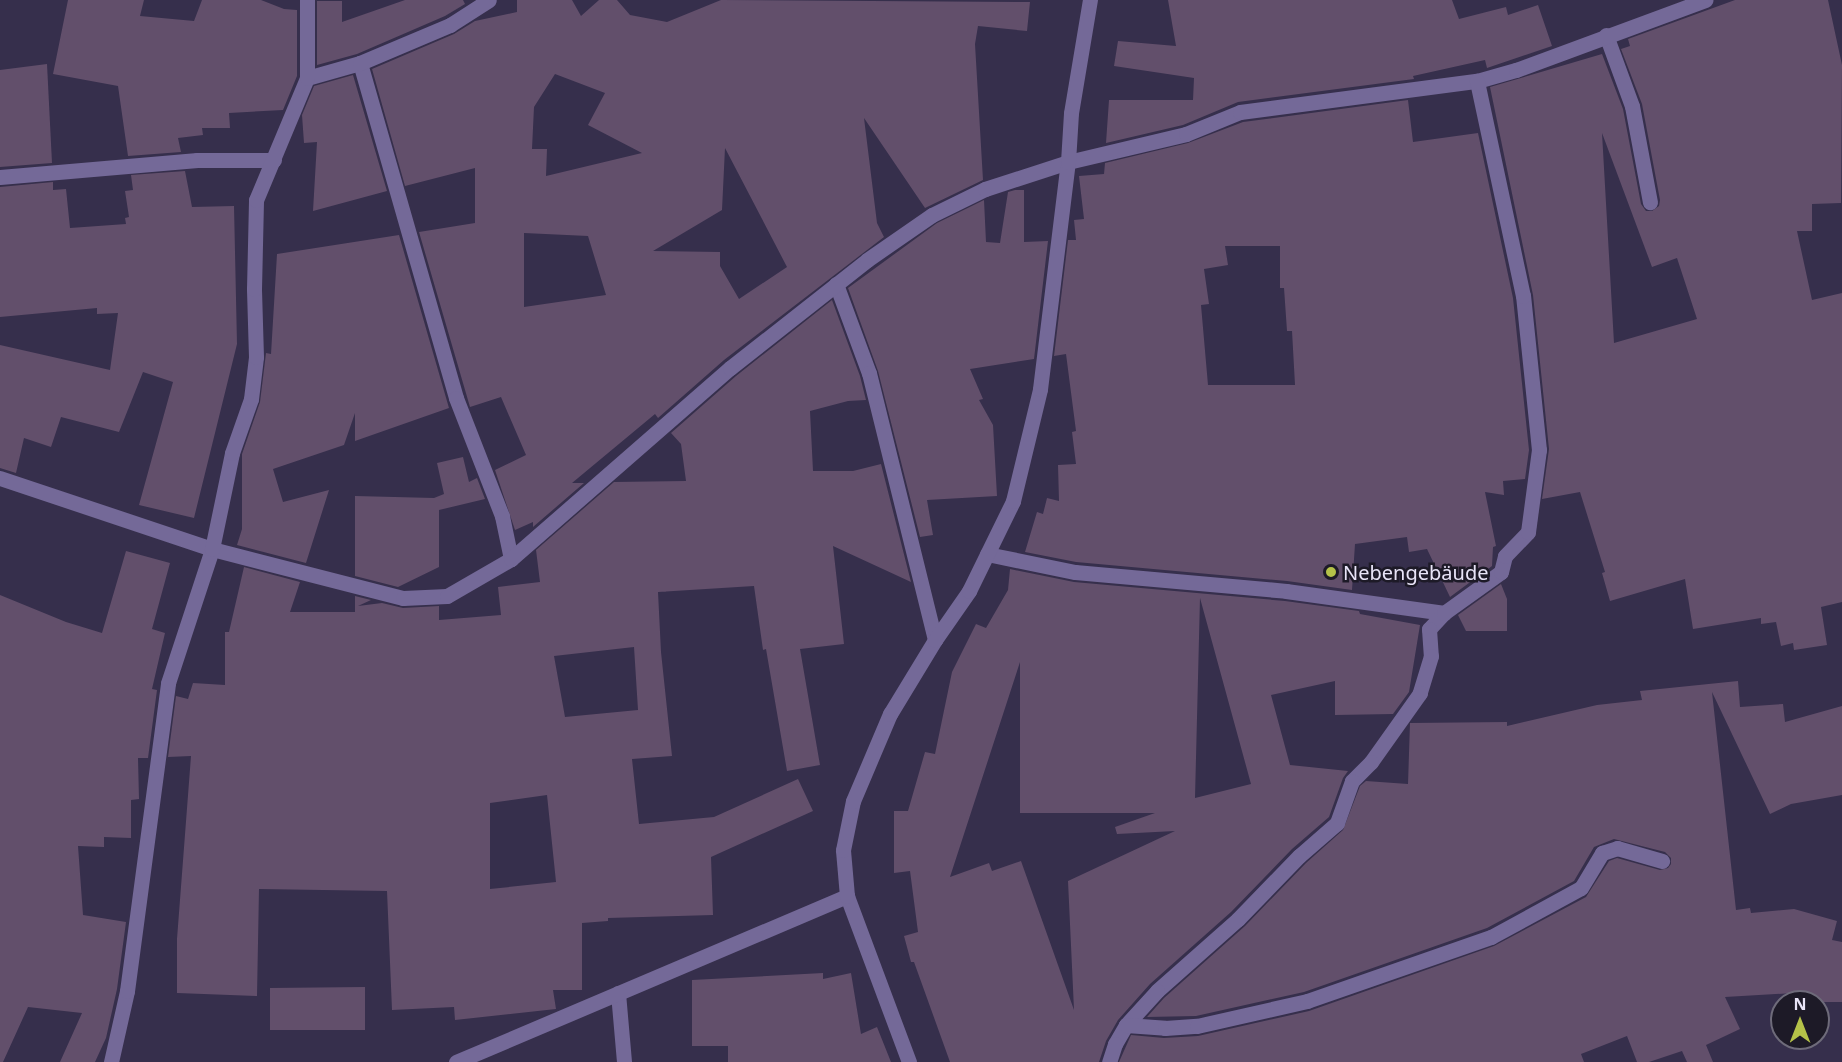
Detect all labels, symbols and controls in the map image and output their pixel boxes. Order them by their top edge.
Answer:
place label: Nebengebäude [1343,560,1488,584]
marker: Nebengebäude [1324,565,1338,579]
north arrow [1770,990,1830,1050]
text: N [1793,993,1807,1015]

